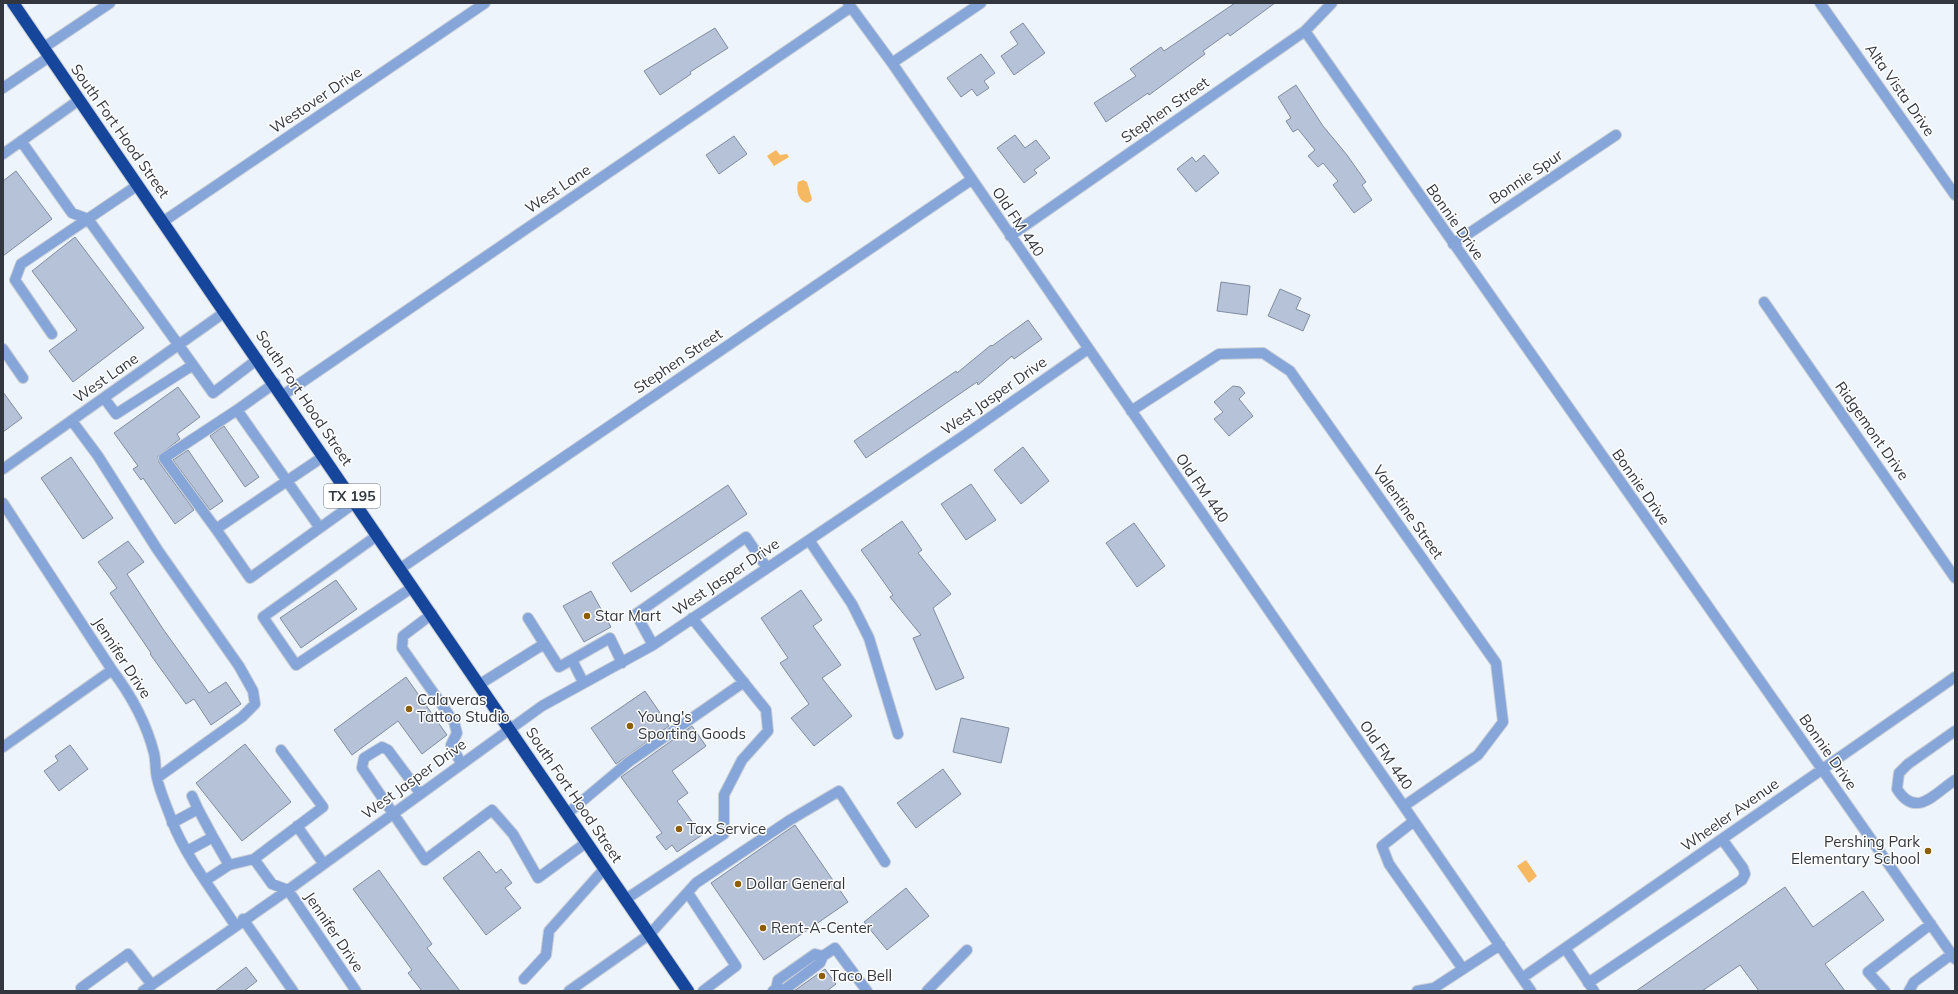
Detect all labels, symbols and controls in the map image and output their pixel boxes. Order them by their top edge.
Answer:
street label: Alta Vista Drive [1861,40,1939,140]
street label: South Fort Hood Street [67,60,174,201]
street label: Westover Drive [266,62,365,137]
street label: Stephen Street [1117,72,1212,147]
street label: Bonnie Spur [1485,145,1566,208]
street label: West Lane [521,160,594,217]
street label: Bonnie Drive [1422,180,1488,263]
street label: Old FM 440 [988,183,1049,260]
street label: Stephen Street [630,324,726,397]
street label: South Fort Hood Street [252,326,357,469]
street label: West Lane [70,348,142,407]
street label: West Jasper Drive [937,352,1050,439]
street label: Ridgemont Drive [1831,378,1913,484]
street label: Bonnie Drive [1608,445,1674,528]
street label: Old FM 440 [1172,449,1233,526]
street label: Valentine Street [1369,461,1448,562]
road number: TX 195 [324,484,380,508]
street label: West Jasper Drive [669,534,783,619]
place label: Star Mart [595,606,661,625]
marker: Star Mart [582,611,592,621]
street label: Jennifer Drive [89,614,156,702]
place label: Calaveras Tattoo Studio [417,690,510,726]
marker: Calaveras Tattoo Studio [404,704,414,714]
place label: Young's Sporting Goods [637,707,746,743]
street label: Bonnie Drive [1795,710,1861,793]
street label: Old FM 440 [1356,716,1417,793]
marker: Young's Sporting Goods [625,721,635,731]
street label: South Fort Hood Street [522,723,627,866]
street label: West Jasper Drive [358,734,470,823]
street label: Wheeler Avenue [1677,774,1782,855]
place label: Tax Service [687,819,766,838]
marker: Tax Service [674,824,684,834]
place label: Pershing Park Elementary School [1791,832,1920,868]
marker: Pershing Park Elementary School [1923,846,1933,856]
place label: Dollar General [746,874,845,893]
marker: Dollar General [733,879,743,889]
street label: Jennifer Drive [301,888,368,976]
place label: Rent-A-Center [771,918,873,937]
marker: Rent-A-Center [758,923,768,933]
place label: Taco Bell [830,966,892,985]
marker: Taco Bell [817,971,827,981]

